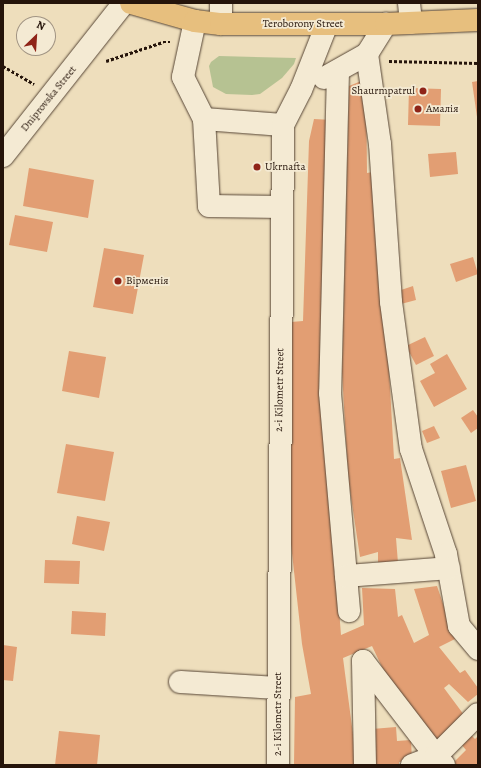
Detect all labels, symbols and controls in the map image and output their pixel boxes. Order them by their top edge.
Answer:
north arrow [16,16,56,56]
text: N [34,17,48,34]
street label: Teroborony Street [263,17,343,31]
street label: Dniprovska Street [18,63,80,135]
place label: Shaurmpatrul [352,84,415,98]
marker: Shaurmpatrul [418,86,428,96]
place label: Амалія [426,102,459,116]
marker: Амалія [413,104,423,114]
place label: Ukrnafta [265,160,306,174]
marker: Ukrnafta [252,162,262,172]
place label: Вірменія [126,274,169,288]
marker: Вірменія [113,276,123,286]
street label: 2-i Kilometr Street [273,348,287,432]
street label: 2-i Kilometr Street [271,672,285,756]

